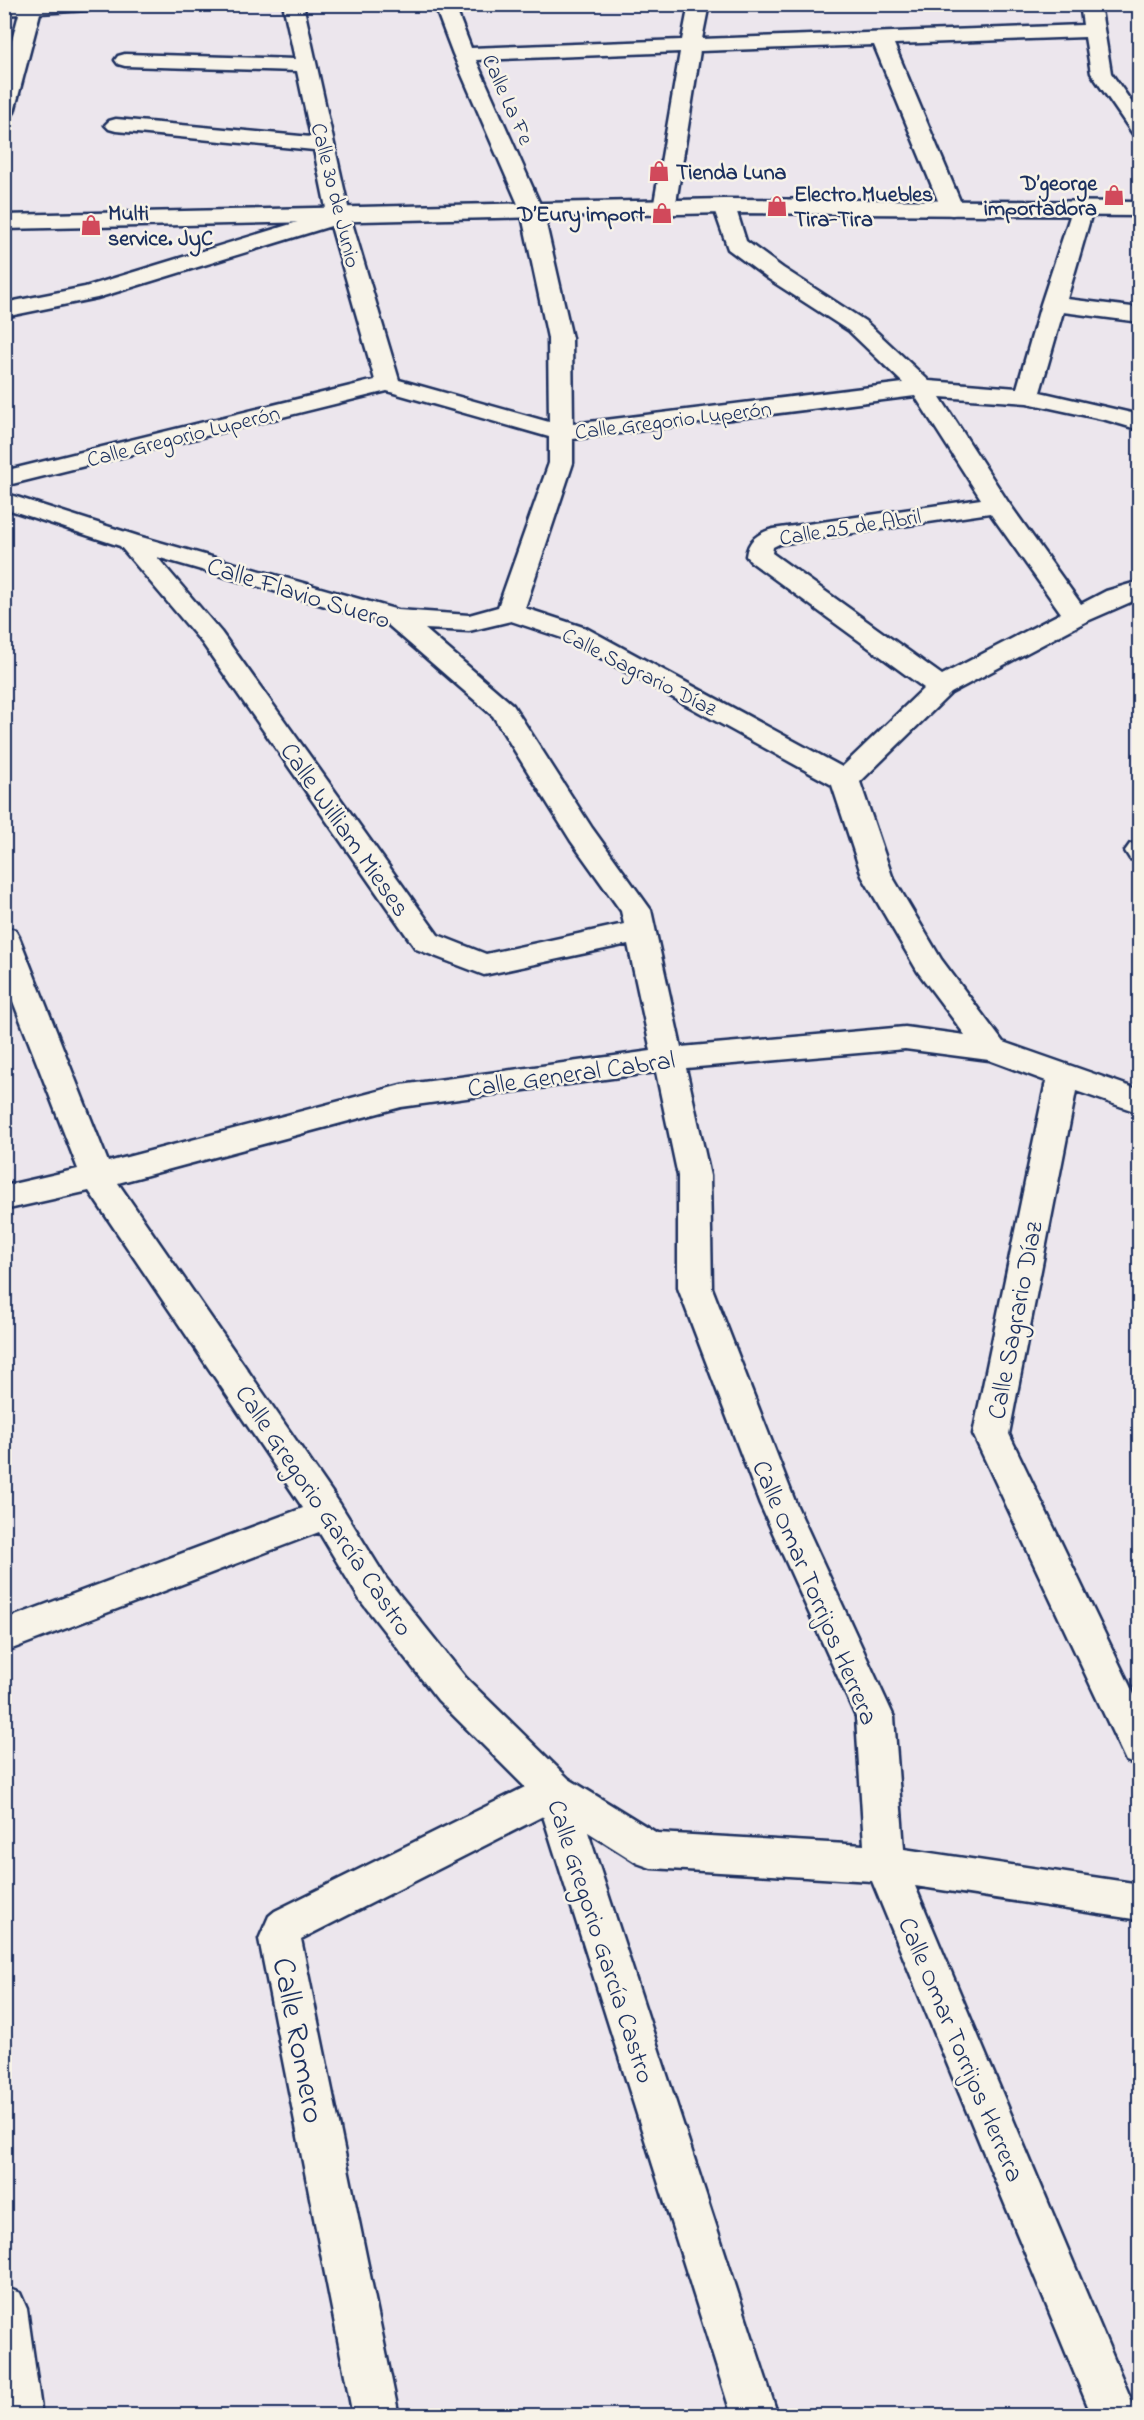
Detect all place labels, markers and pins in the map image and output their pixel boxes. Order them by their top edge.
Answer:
place label: Tienda Luna [676,158,787,190]
shop icon: Tienda Luna [647,159,671,183]
place label: D’george importadora [984,169,1098,226]
place label: Electro Muebles Tira-Tira [794,180,933,237]
shop icon: D’george importadora [1102,183,1126,207]
shop icon: Electro Muebles Tira-Tira [765,194,789,218]
place label: Multi service. JyC [108,199,213,257]
place label: D’Eury import [517,200,646,233]
shop icon: D’Eury import [650,201,674,225]
shop icon: Multi service. JyC [79,213,103,237]

